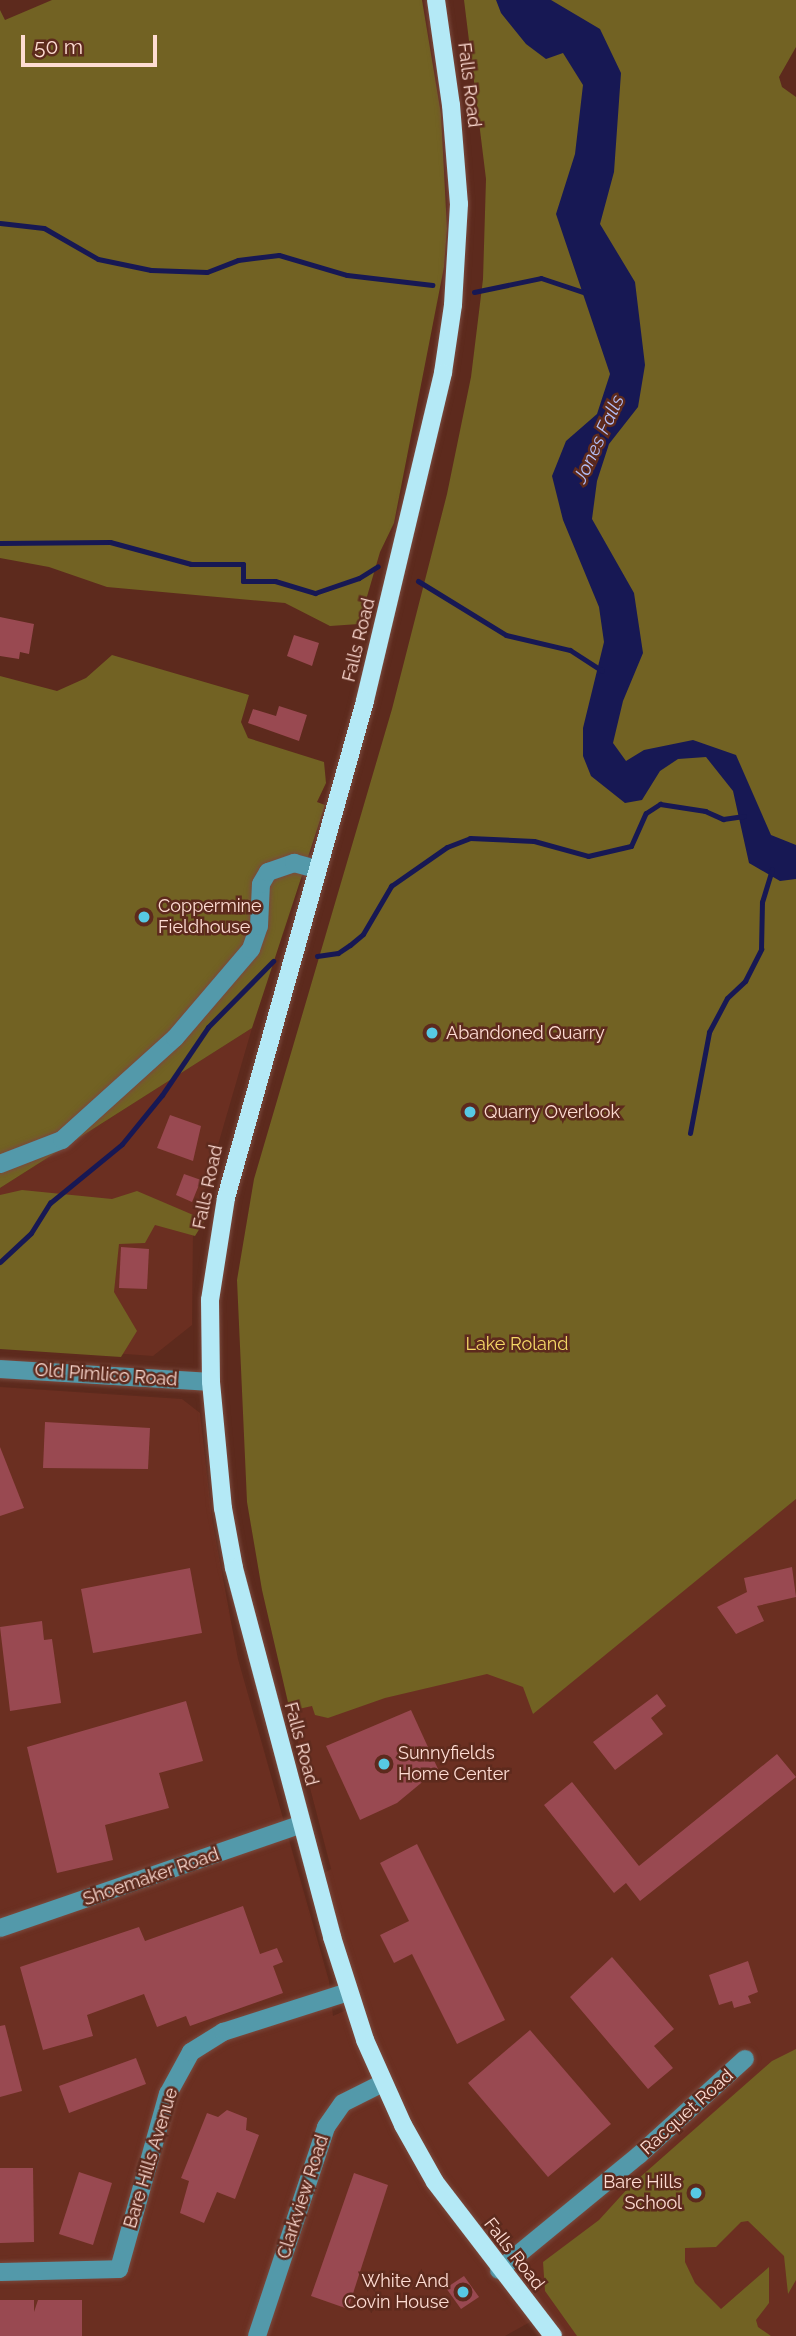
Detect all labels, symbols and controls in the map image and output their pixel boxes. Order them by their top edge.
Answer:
scale bar [24,21,161,65]
text: 50 m [34,34,83,59]
street label: Falls Road [453,41,485,129]
water label: Jones Falls [569,391,629,487]
street label: Falls Road [338,596,380,684]
place label: Coppermine Fieldhouse [158,896,262,939]
marker: Coppermine Fieldhouse [136,909,152,925]
place label: Abandoned Quarry [446,1022,605,1044]
marker: Abandoned Quarry [424,1025,440,1041]
place label: Quarry Overlook [484,1101,620,1123]
marker: Quarry Overlook [462,1104,478,1120]
street label: Falls Road [189,1143,227,1231]
park label: Lake Roland [465,1333,569,1355]
street label: Old Pimlico Road [34,1359,178,1391]
street label: Falls Road [280,1700,322,1788]
place label: Sunnyfields Home Center [398,1743,510,1786]
marker: Sunnyfields Home Center [376,1756,392,1772]
street label: Shoemaker Road [80,1844,222,1910]
street label: Racquet Road [636,2065,738,2159]
street label: Bare Hills Avenue [119,2085,183,2231]
street label: Clarkview Road [273,2132,333,2262]
place label: Bare Hills School [603,2172,682,2214]
marker: Bare Hills School [688,2185,704,2201]
street label: Falls Road [479,2214,549,2294]
place label: White And Covin House [344,2271,449,2314]
marker: White And Covin House [455,2284,471,2300]

